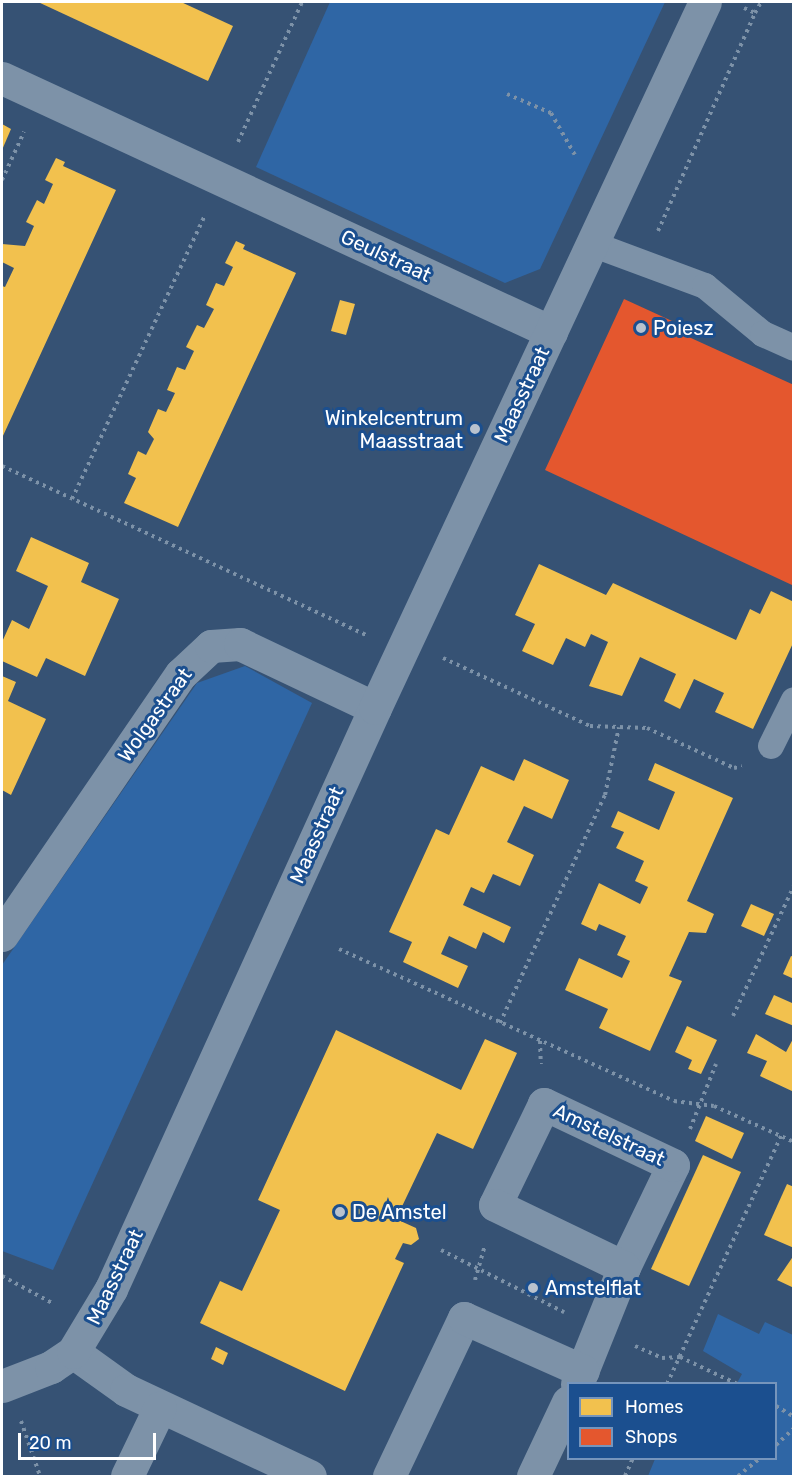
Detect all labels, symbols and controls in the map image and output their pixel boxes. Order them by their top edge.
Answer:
street label: Geulstraat [337,225,435,287]
place label: Poiesz [653,316,714,340]
marker: Poiesz [634,321,648,335]
street label: Maasstraat [489,343,555,447]
place label: Winkelcentrum Maasstraat [325,406,463,453]
marker: Winkelcentrum Maasstraat [468,422,482,436]
street label: Wolgastraat [113,663,197,767]
street label: Maasstraat [285,783,349,887]
street label: Amstelstraat [549,1099,669,1171]
place label: De Amstel [352,1200,447,1224]
marker: De Amstel [333,1205,347,1219]
street label: Maasstraat [82,1225,148,1329]
place label: Amstelflat [545,1276,641,1300]
marker: Amstelflat [526,1281,540,1295]
legend [567,1382,777,1460]
text: Homes [625,1396,683,1418]
scale bar [21,1421,159,1459]
text: Shops [625,1426,677,1448]
text: 20 m [29,1432,71,1454]

